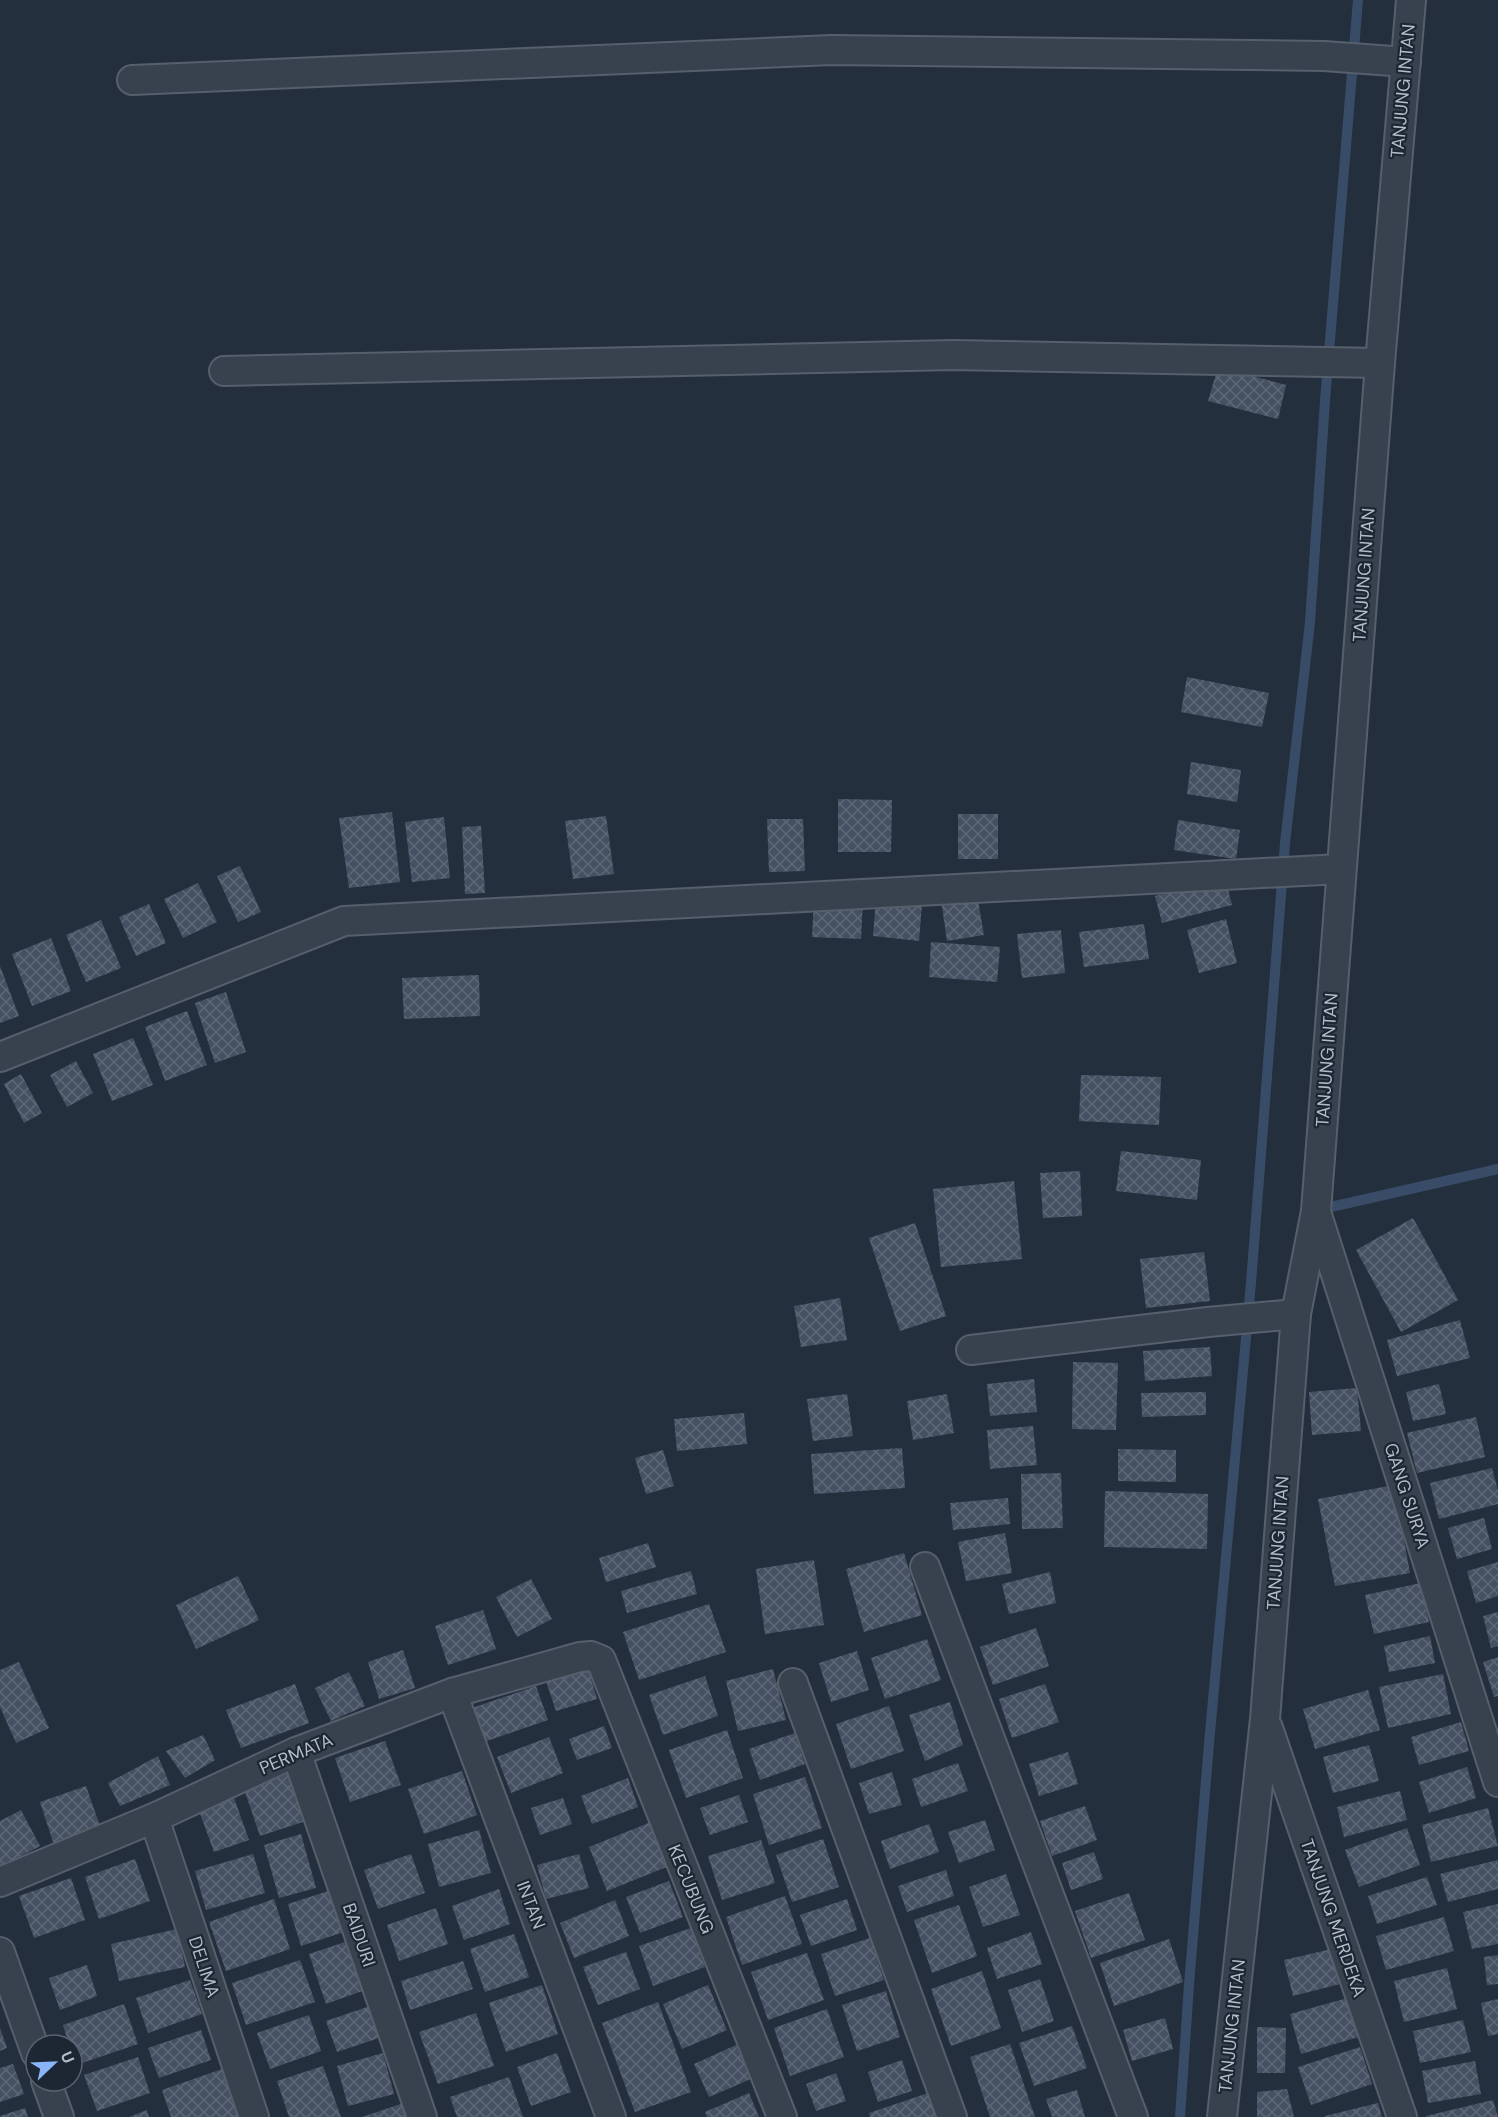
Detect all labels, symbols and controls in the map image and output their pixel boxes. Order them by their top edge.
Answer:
street label: TANJUNG INTAN [1385,23,1421,159]
street label: TANJUNG INTAN [1347,507,1381,643]
street label: TANJUNG INTAN [1310,992,1344,1128]
street label: GANG SURYA [1379,1440,1435,1552]
street label: TANJUNG INTAN [1261,1475,1295,1611]
street label: PERMATA [256,1728,336,1780]
street label: TANJUNG MERDEKA [1295,1836,1371,2000]
street label: KECUBUNG [662,1841,720,1937]
street label: INTAN [511,1877,551,1933]
street label: BAIDURI [337,1900,381,1970]
street label: DELIMA [183,1933,225,2001]
street label: TANJUNG INTAN [1213,1958,1251,2094]
north arrow [24,2033,84,2093]
text: U [56,2048,79,2066]

